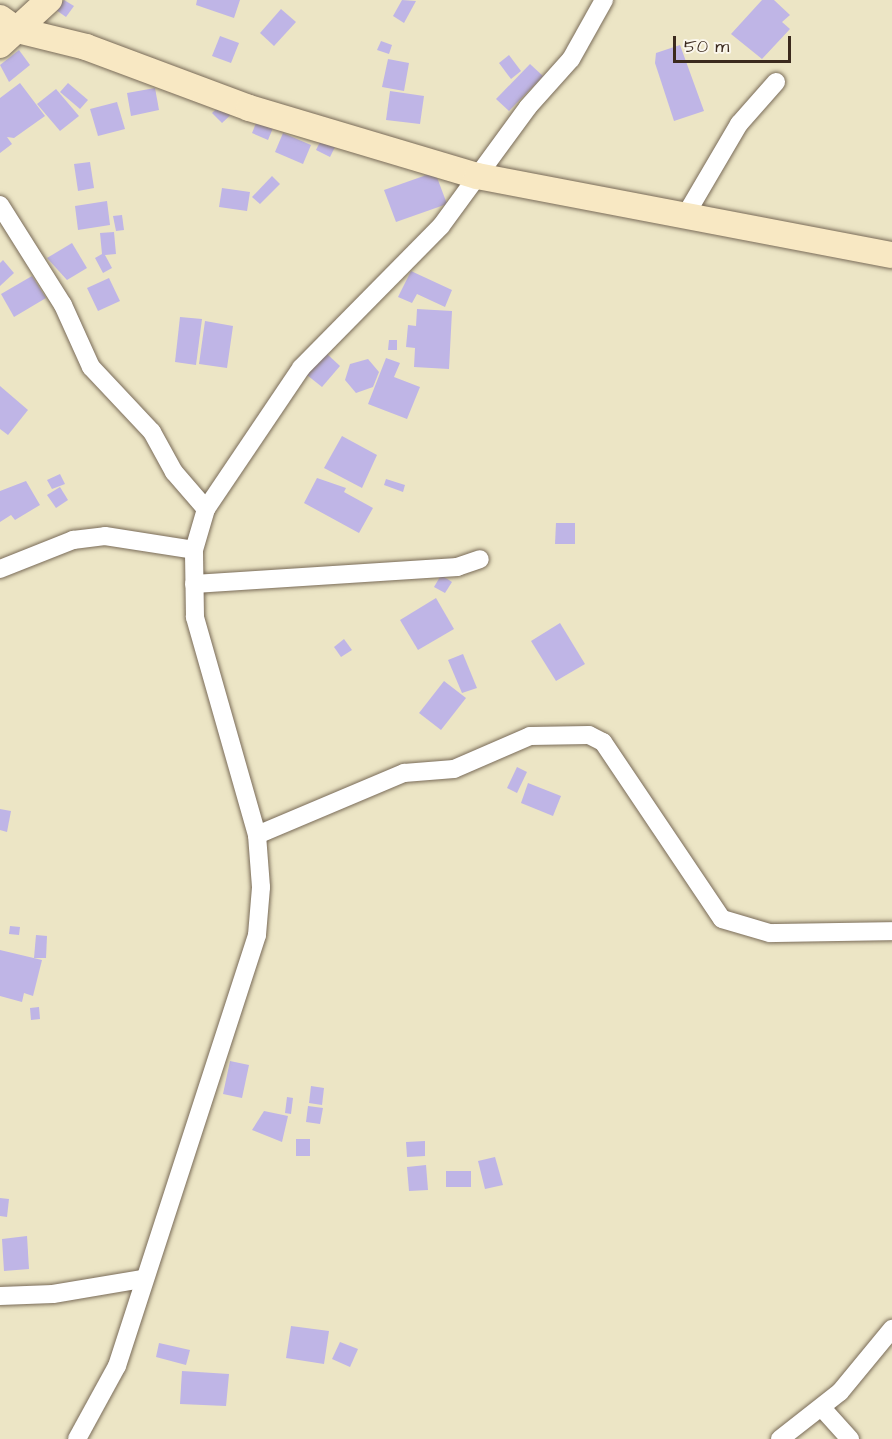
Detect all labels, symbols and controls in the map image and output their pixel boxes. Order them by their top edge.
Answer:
scale bar [676,24,794,62]
text: 50 m [684,34,729,59]

